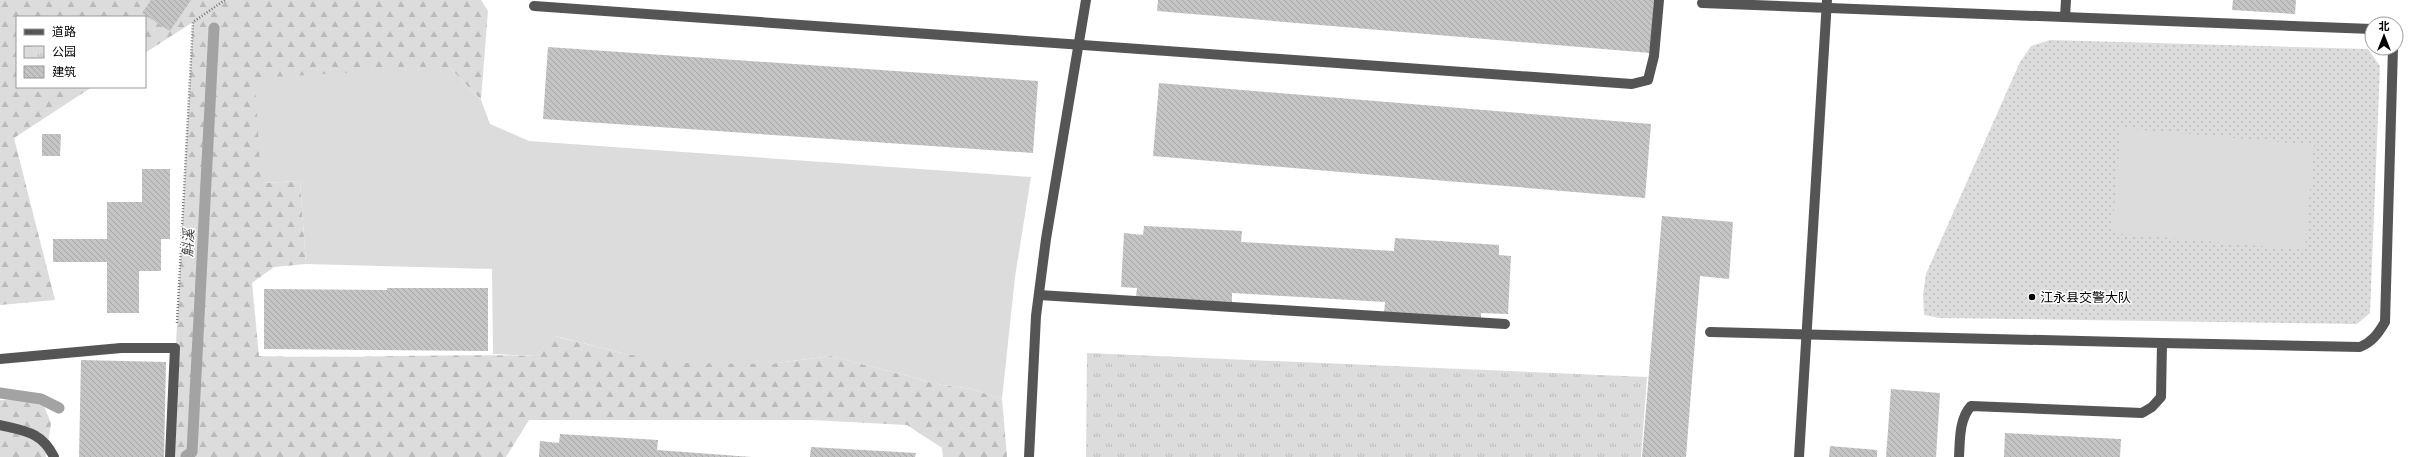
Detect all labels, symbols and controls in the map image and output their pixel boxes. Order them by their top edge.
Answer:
legend [16,16,146,88]
north arrow [2364,16,2404,56]
text: 北 [2379,19,2390,32]
text: 道路 [52,24,76,39]
text: 公园 [52,44,76,59]
text: 建筑 [52,64,76,79]
water label: 斛溪 [178,227,197,257]
place label: 江永县交警大队 [2040,289,2131,305]
marker: 江永县交警大队 [2027,292,2037,302]

